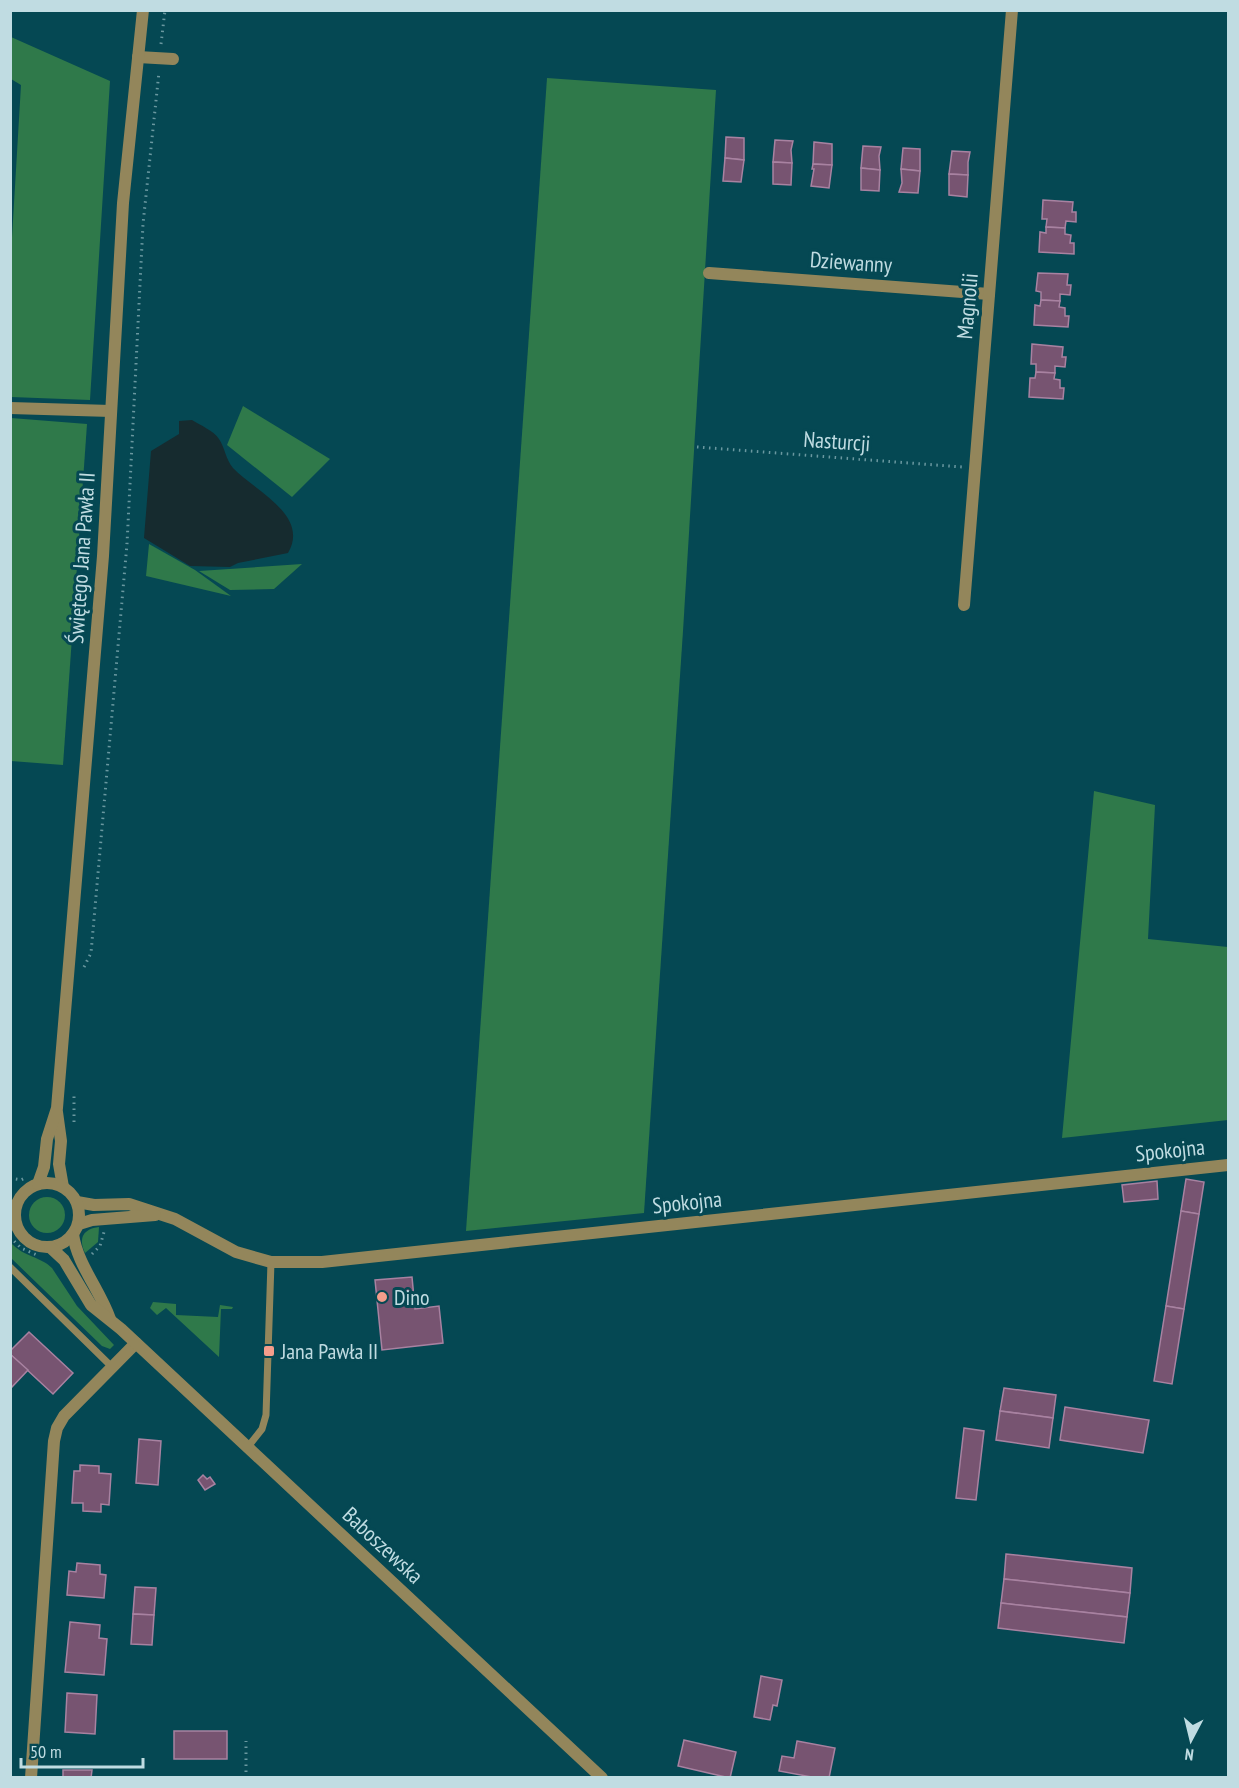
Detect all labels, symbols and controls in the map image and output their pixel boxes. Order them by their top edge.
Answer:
street label: Dziewanny [809,245,894,279]
street label: Magnolii [950,272,984,340]
street label: Nasturcji [803,425,871,457]
street label: Świętego Jana Pawła II [61,471,101,645]
street label: Spokojna [1134,1132,1206,1168]
street label: Spokojna [651,1184,723,1220]
place label: Dino [394,1283,430,1311]
marker: Dino [375,1290,389,1304]
place label: Jana Pawła II [280,1337,378,1365]
marker: Jana Pawła II [262,1344,276,1358]
street label: Baboszewska [337,1501,429,1589]
north arrow [1161,1710,1221,1770]
scale bar [21,1731,142,1769]
text: 50 m [30,1740,62,1763]
text: N [1184,1744,1195,1765]

